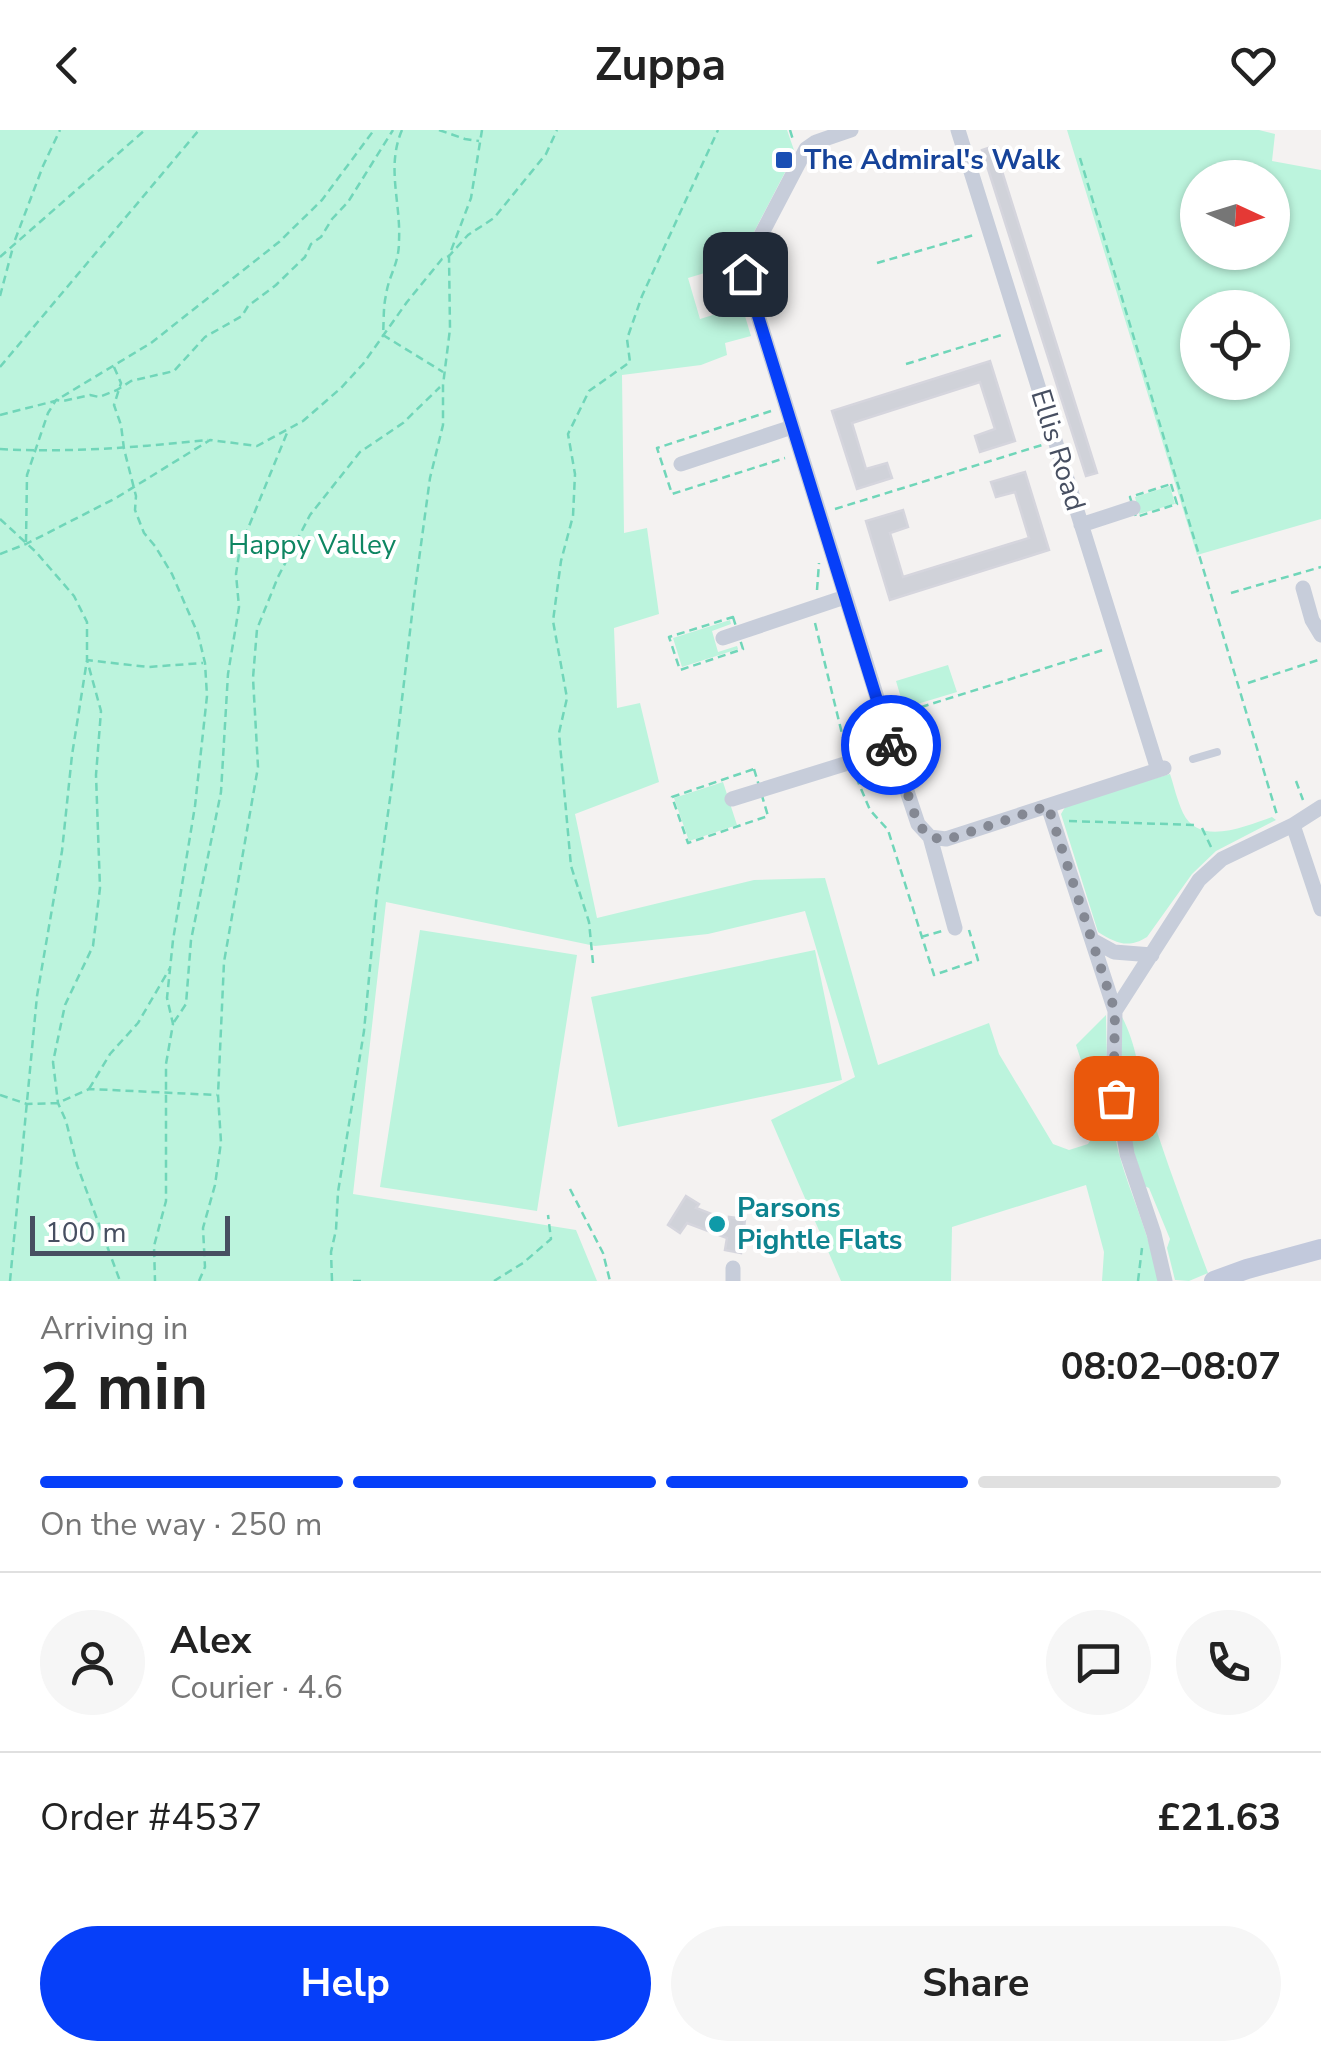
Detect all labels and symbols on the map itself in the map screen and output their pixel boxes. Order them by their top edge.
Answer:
place label: The Admiral's Walk [804,141,1061,179]
marker: The Admiral's Walk [773,149,795,171]
north arrow [1180,160,1290,270]
pin [703,232,788,317]
street label: Ellis Road [1022,385,1094,515]
park label: Happy Valley [228,526,397,564]
courier [841,695,941,795]
pin [1074,1056,1159,1141]
place label: Parsons Pightle Flats [737,1189,902,1259]
scale bar [30,1211,230,1256]
marker: Parsons Pightle Flats [706,1213,728,1235]

